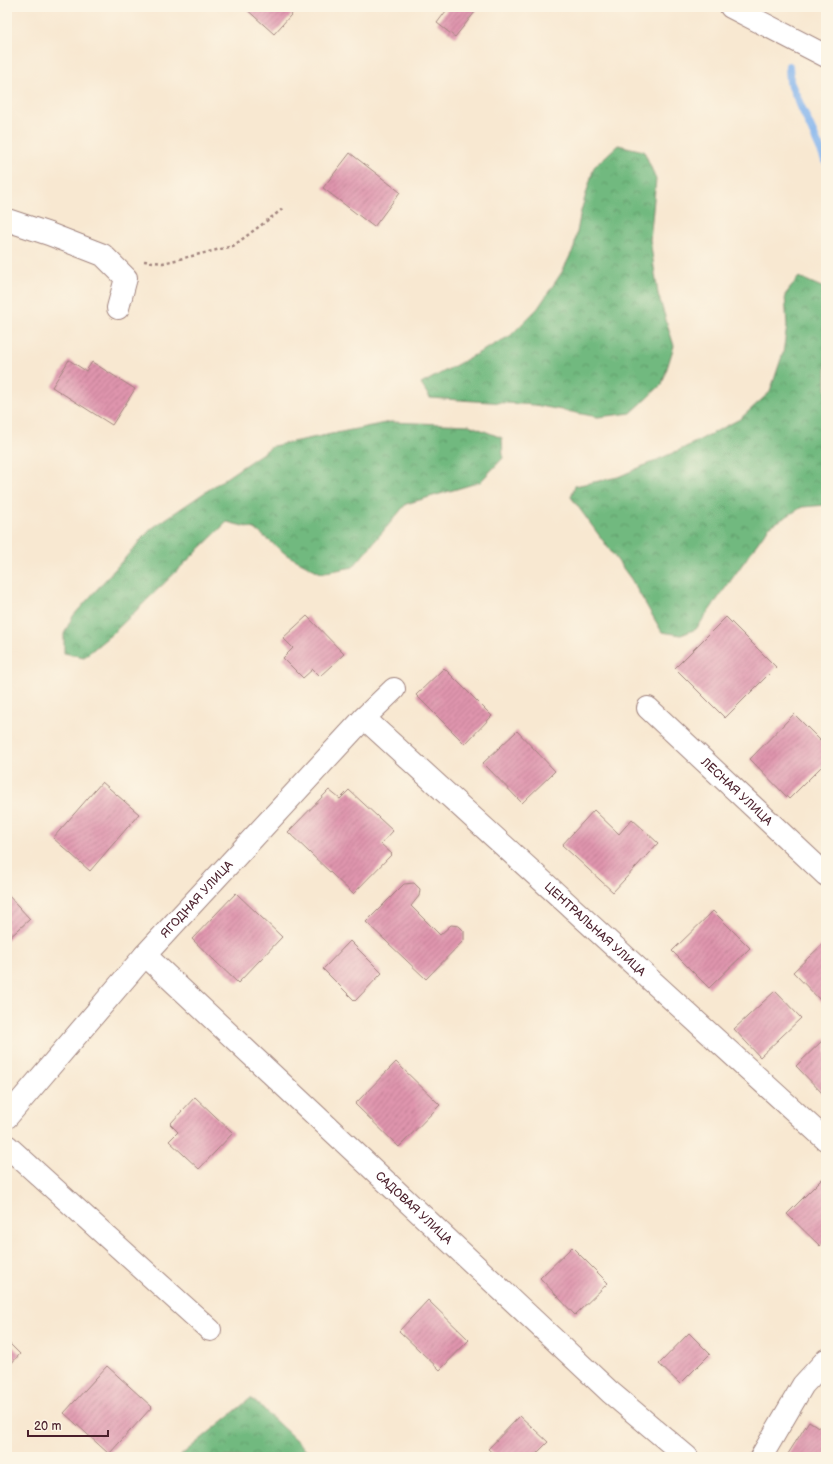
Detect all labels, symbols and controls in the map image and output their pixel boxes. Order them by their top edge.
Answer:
street label: ЛЕСНАЯ УЛИЦА [697,754,776,829]
street label: ЯГОДНАЯ УЛИЦА [157,857,237,941]
street label: ЦЕНТРАЛЬНАЯ УЛИЦА [541,879,649,980]
street label: САДОВАЯ УЛИЦА [372,1168,456,1248]
scale bar [28,1412,108,1438]
text: 20 m [34,1419,61,1434]

